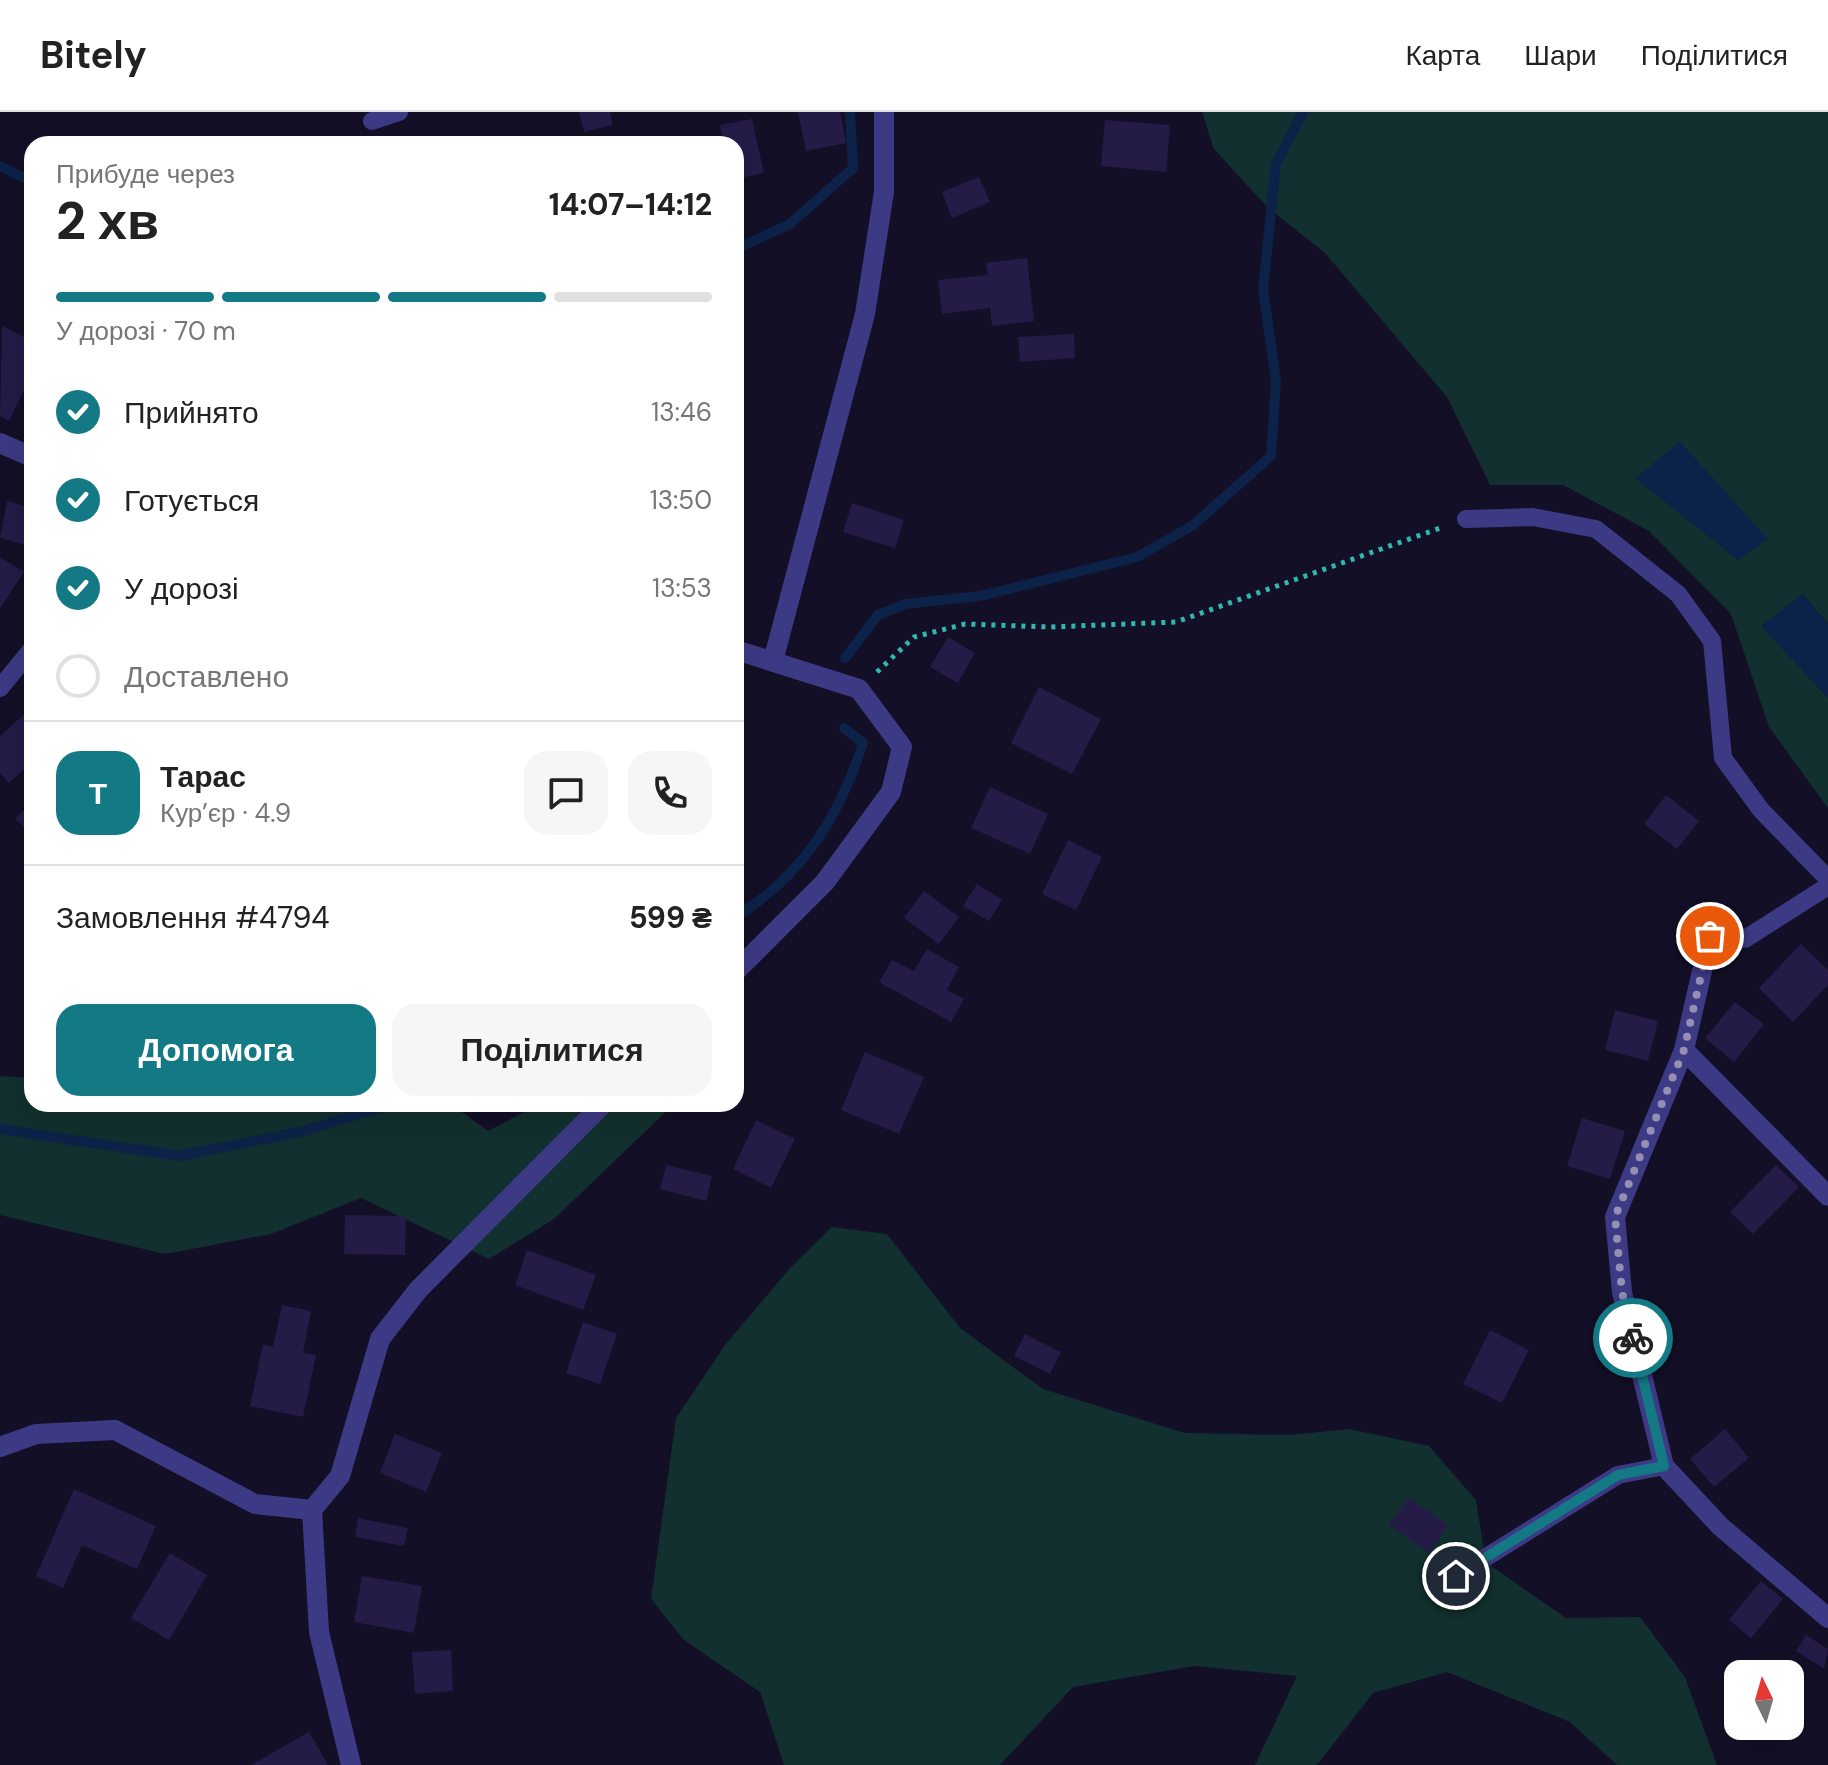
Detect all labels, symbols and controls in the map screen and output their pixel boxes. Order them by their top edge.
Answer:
text: Bitely [40,30,147,80]
text: Карта [1405,37,1480,74]
text: Шари [1524,37,1597,74]
text: Поділитися [1641,37,1788,74]
text: Прибуде через [56,157,235,191]
text: 14:07–14:12 [549,185,712,224]
text: 2 хв [56,187,159,255]
text: У дорозі · 70 m [56,314,236,348]
icon: check [56,390,100,434]
text: Прийнято [124,393,259,432]
text: 13:46 [651,395,712,429]
icon: check [56,478,100,522]
text: Готується [124,481,259,520]
text: 13:50 [650,483,712,517]
icon: check [56,566,100,610]
text: У дорозі [124,569,239,608]
text: 13:53 [652,571,712,605]
text: Доставлено [124,657,289,696]
button: chat [524,751,608,835]
button: phone [628,751,712,835]
text: Тарас [160,757,246,796]
text: Т [89,774,107,813]
text: Кур’єр · 4.9 [160,796,291,830]
text: Замовлення #4794 [56,898,330,937]
text: 599 ₴ [629,898,712,937]
pin [1676,902,1744,970]
icon: bag [1688,914,1732,958]
button: Допомога [56,1004,376,1096]
button: Поділитися [392,1004,712,1096]
courier [1593,1298,1673,1378]
icon: bike [1611,1316,1655,1360]
pin [1422,1542,1490,1610]
icon: home [1434,1554,1478,1598]
north arrow [1724,1660,1804,1740]
map controls [1724,1660,1804,1740]

